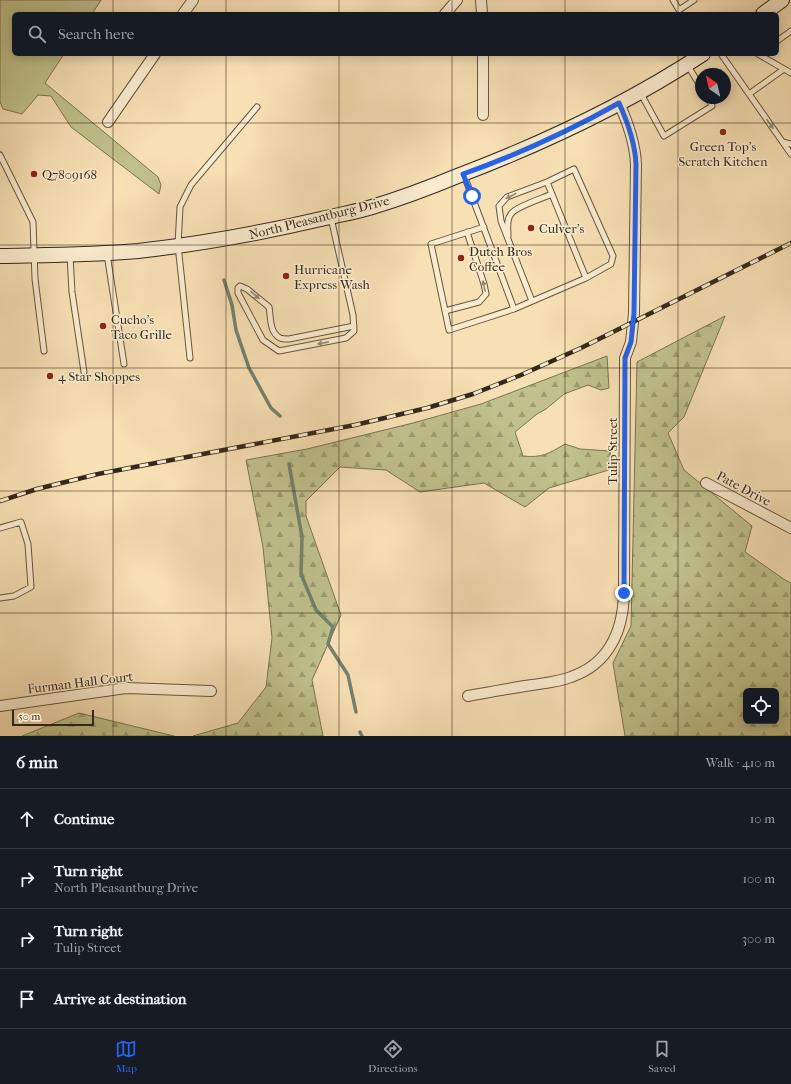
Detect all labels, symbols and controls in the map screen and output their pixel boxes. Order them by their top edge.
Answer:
search box [12,12,779,56]
icon: search [26,23,48,45]
text: Search here [58,25,134,43]
north arrow [695,68,731,104]
one-way arrow [766,118,774,129]
marker: Green Top's Scratch Kitchen [718,127,728,137]
place label: Green Top's Scratch Kitchen [678,139,768,169]
place label: Q7809168 [42,167,97,182]
marker: Q7809168 [29,169,39,179]
route start [463,187,481,205]
street label: North Pleasantburg Drive [247,193,391,242]
one-way arrow [505,193,517,199]
place label: Culver's [539,221,584,236]
marker: Culver's [526,223,536,233]
place label: Dutch Bros Coffee [469,244,532,274]
marker: Dutch Bros Coffee [456,253,466,263]
place label: Hurricane Express Wash [294,262,371,292]
marker: Hurricane Express Wash [281,271,291,281]
one-way arrow [481,280,487,292]
one-way arrow [249,291,260,300]
place label: Cucho’s Taco Grille [111,312,172,342]
marker: Cucho’s Taco Grille [98,321,108,331]
one-way arrow [317,340,330,346]
place label: 4 Star Shoppes [58,369,140,384]
marker: 4 Star Shoppes [45,371,55,381]
street label: Tulip Street [605,417,620,485]
street label: Pate Drive [714,468,774,509]
route end [615,584,633,602]
street label: Furman Hall Court [26,669,134,696]
map controls [743,688,779,724]
button: locate [743,688,779,724]
scale bar [12,708,94,727]
text: 50 m [18,710,40,723]
text: 6 min [16,752,58,772]
text: Walk · 410 m [706,755,775,770]
icon: ahead [16,808,38,830]
text: Continue [54,810,114,828]
text: 10 m [750,811,775,826]
text: Turn right [54,862,123,880]
icon: right [16,868,38,890]
text: 100 m [742,871,775,886]
text: North Pleasantburg Drive [54,880,198,895]
text: Turn right [54,922,123,940]
icon: right [16,928,38,950]
text: 300 m [742,931,775,946]
text: Tulip Street [54,940,121,955]
icon: arrive [16,988,38,1010]
text: Arrive at destination [54,990,186,1008]
tab: Map [115,1038,137,1075]
tab: Directions [368,1038,418,1075]
tab: Saved [648,1038,676,1075]

